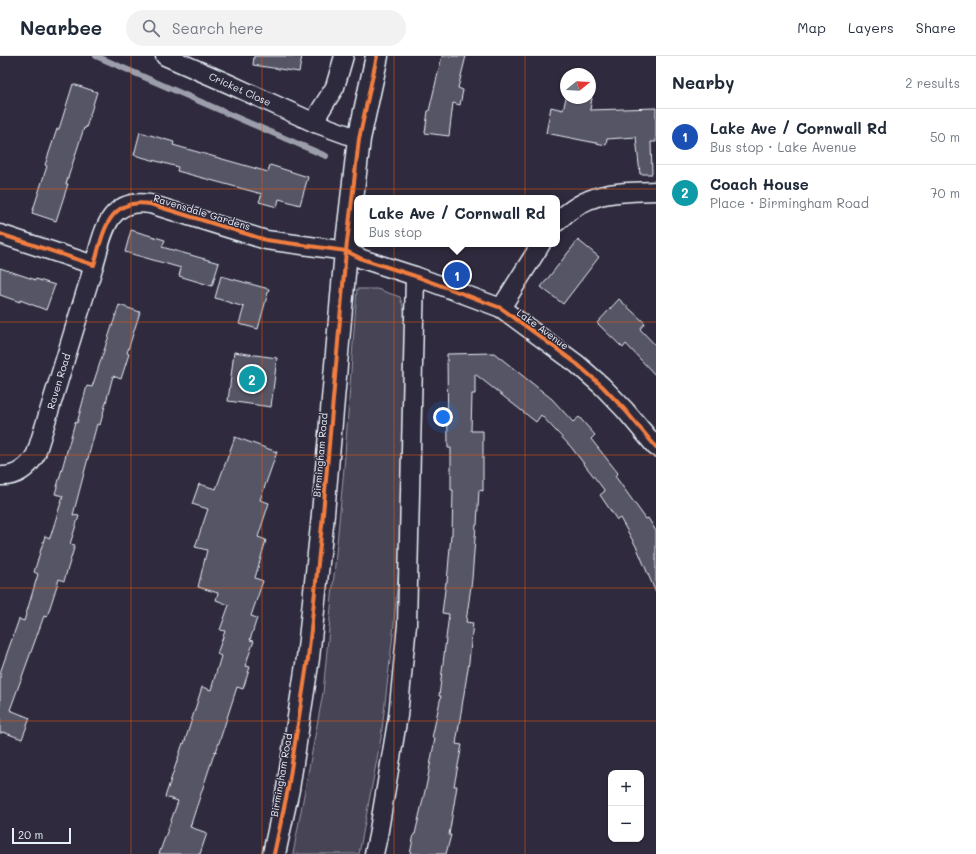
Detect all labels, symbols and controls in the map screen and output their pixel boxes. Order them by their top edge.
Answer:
search box [126,10,406,46]
text: Nearbee [20,15,102,40]
icon: search [140,17,162,39]
text: Search here [172,18,263,38]
text: Map [797,18,826,37]
text: Layers [848,18,894,37]
text: Share [916,18,956,37]
north arrow [560,68,596,104]
street label: Cricket Close [207,69,273,109]
text: Nearby [672,71,734,93]
text: 2 results [905,74,960,91]
text: Lake Ave / Cornwall Rd [710,118,887,138]
text: 1 [682,128,688,145]
text: 50 m [930,128,960,145]
text: Bus stop · Lake Avenue [710,138,856,155]
text: Coach House [710,174,809,194]
text: 2 [681,184,689,201]
text: 70 m [930,184,960,201]
street label: Ravensdale Gardens [152,191,252,233]
text: Place · Birmingham Road [710,194,869,211]
popup [354,195,560,247]
text: Lake Ave / Cornwall Rd [369,203,545,223]
text: Bus stop [369,223,422,240]
pin: 1 [444,260,470,290]
street label: Lake Avenue [514,305,572,353]
street label: Raven Road [43,351,74,411]
pin: 2 [239,364,265,394]
your location [433,407,453,427]
street label: Birmingham Road [309,412,331,498]
street label: Birmingham Road [267,732,295,818]
map controls [608,770,644,842]
button: + [608,770,644,806]
button: − [608,806,644,842]
scale bar [12,826,71,845]
text: 20 m [18,827,43,842]

